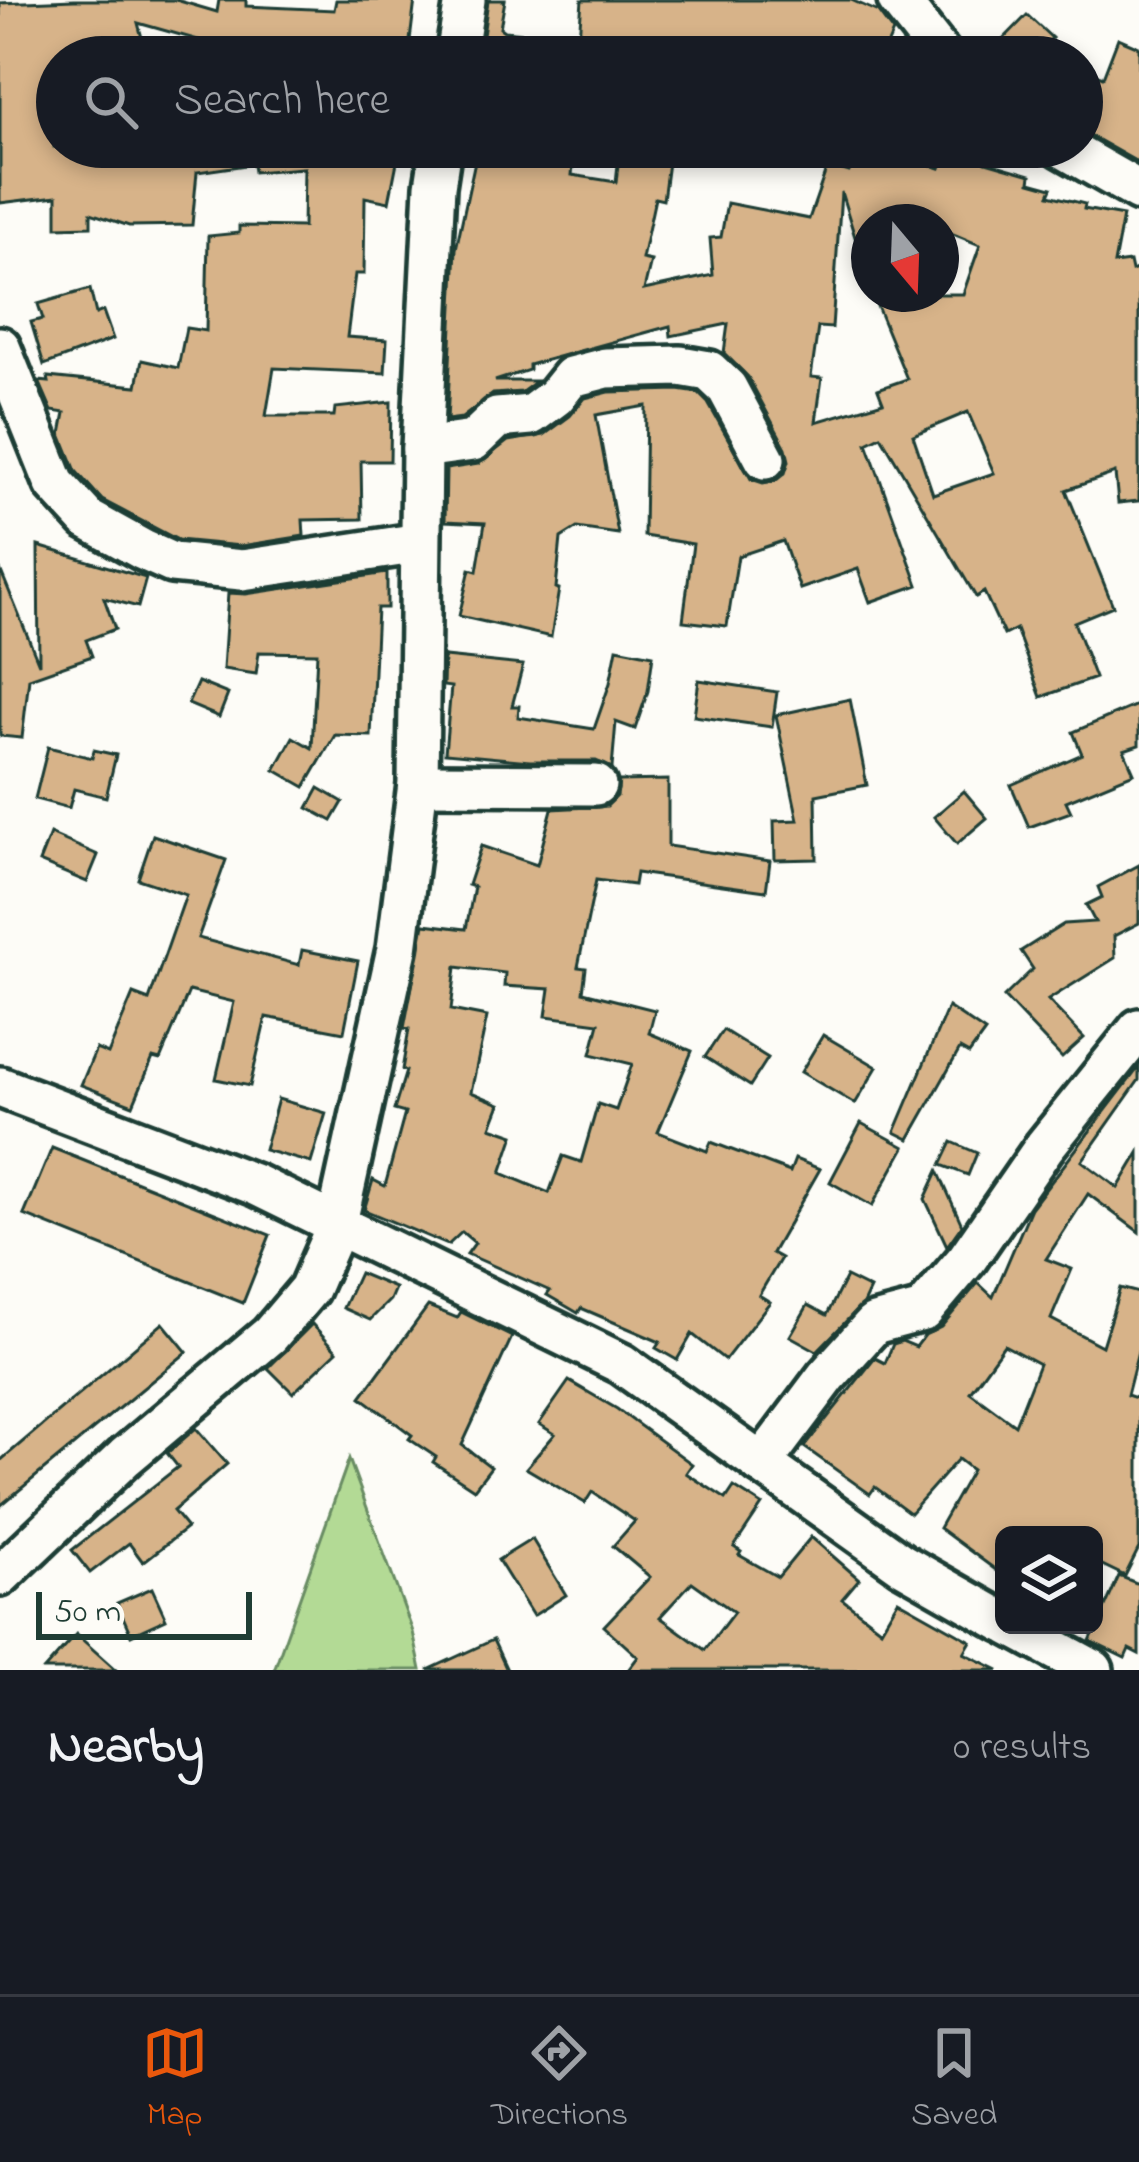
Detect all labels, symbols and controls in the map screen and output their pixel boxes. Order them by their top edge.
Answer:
search box [36,36,1103,168]
icon: search [78,69,144,135]
text: Search here [174,69,390,135]
north arrow [851,204,959,312]
map controls [995,1526,1103,1634]
button: layers [995,1526,1103,1634]
scale bar [36,1586,252,1639]
text: 50 m [54,1589,121,1637]
text: Nearby [48,1711,204,1786]
text: 0 results [953,1720,1091,1777]
tab: Map [142,2020,208,2140]
tab: Directions [491,2020,628,2140]
tab: Saved [911,2020,997,2140]

